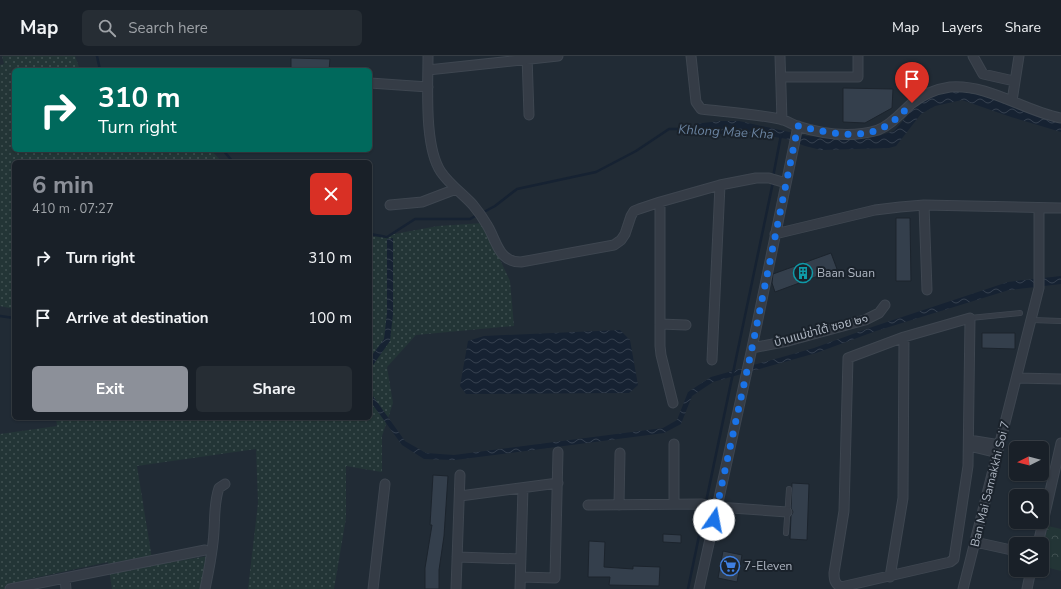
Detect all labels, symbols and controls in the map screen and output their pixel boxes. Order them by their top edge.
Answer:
search box [82,10,362,46]
text: Map [20,15,58,41]
icon: search [96,17,118,39]
text: Search here [128,18,208,38]
text: Map [892,18,919,37]
text: Layers [941,18,983,37]
text: Share [1005,18,1041,37]
pin [895,62,929,103]
icon: arrive [901,68,923,90]
text: 310 m [98,79,181,117]
icon: right [32,84,84,136]
text: Turn right [98,115,177,139]
water label: Khlong Mae Kha [678,121,774,143]
text: 6 min [32,169,94,201]
button: close [310,173,352,215]
text: 410 m · 07:27 [32,200,114,218]
icon: right [32,247,54,269]
text: Turn right [66,248,135,268]
text: 310 m [308,248,352,268]
building icon: Baan Suan [792,262,814,284]
place label: Baan Suan [817,265,875,281]
icon: arrive [32,307,54,329]
text: Arrive at destination [66,308,209,328]
text: 100 m [308,308,352,328]
street label: บ้านแม่ข่าใต้ ซอย ๒๑ [772,310,870,350]
button: Exit [32,366,188,412]
button: Share [196,366,352,412]
street label: Ban Mai Samakkhi Soi 7 [967,419,1013,549]
north arrow [1009,441,1049,481]
map controls [1009,441,1049,577]
button: search [1009,489,1049,529]
position arrow [693,499,735,541]
button: layers [1009,537,1049,577]
supermarket icon: 7-Eleven [719,555,741,577]
place label: 7-Eleven [744,558,792,574]

